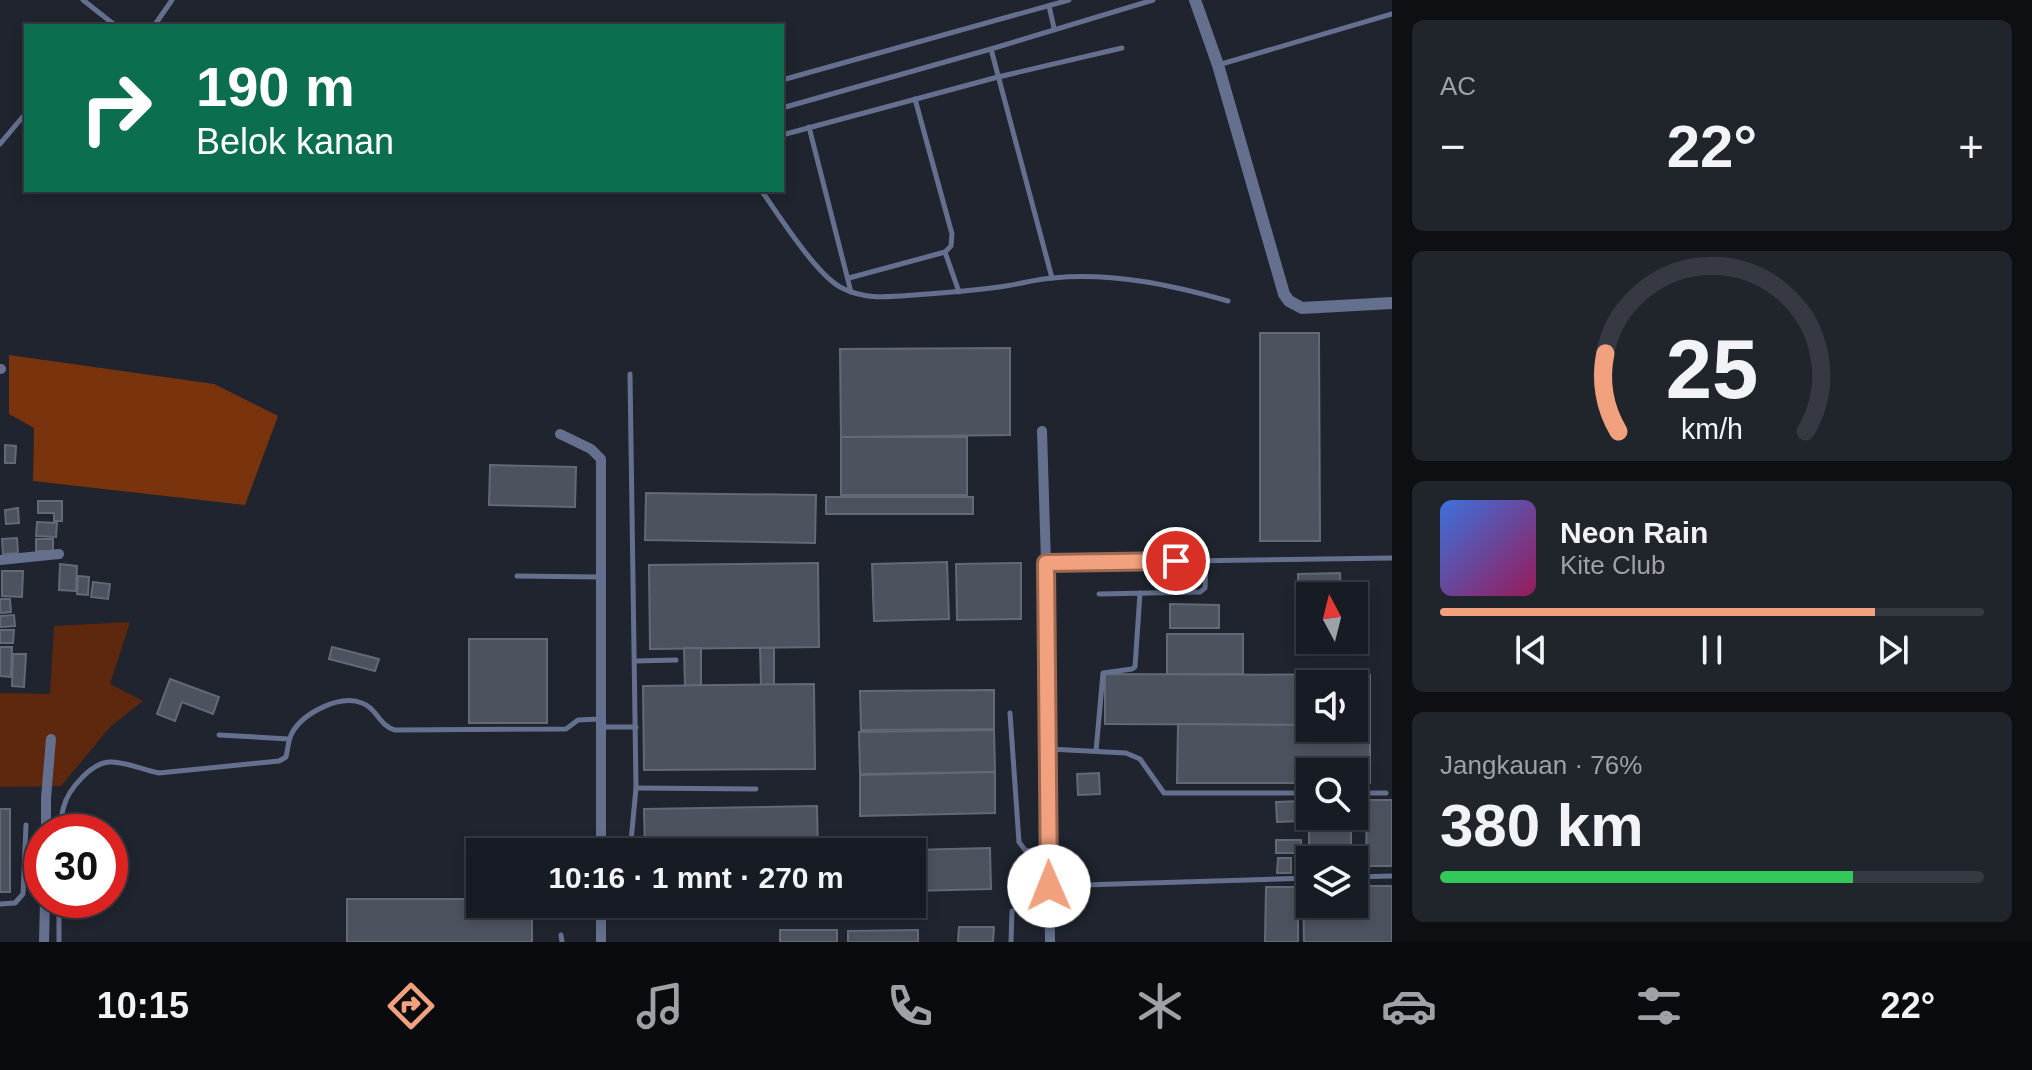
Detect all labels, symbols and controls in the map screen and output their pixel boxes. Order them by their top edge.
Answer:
text: 190 m [196,55,355,118]
icon: right [64,56,168,160]
text: AC [1440,71,1476,101]
text: 22° [1667,113,1757,180]
text: Belok kanan [196,121,394,162]
text: − [1440,122,1466,171]
text: + [1958,122,1984,171]
text: 25 [1666,322,1758,415]
text: km/h [1681,413,1743,445]
text: Neon Rain [1560,516,1708,549]
pin [1142,527,1210,595]
icon: arrive [1154,539,1198,583]
text: Kite Club [1560,550,1666,580]
north arrow [1296,582,1368,654]
map controls [1296,582,1368,918]
icon: previous [1509,628,1553,672]
icon: pause [1690,628,1734,672]
icon: next [1871,628,1915,672]
button: sound [1296,670,1368,742]
text: Jangkauan · 76% [1440,750,1642,780]
button: search [1296,758,1368,830]
text: 380 km [1440,792,1644,859]
speed limit sign: 30 [24,814,128,918]
position arrow [1007,844,1091,928]
button: layers [1296,846,1368,918]
text: 10:16 · 1 mnt · 270 m [548,861,844,894]
icon: directions [383,978,439,1034]
icon: music [632,978,688,1034]
icon: phone [882,978,938,1034]
icon: climate [1132,978,1188,1034]
icon: car [1381,978,1437,1034]
icon: filters [1631,978,1687,1034]
text: 10:15 [97,985,189,1026]
text: 22° [1881,985,1935,1026]

